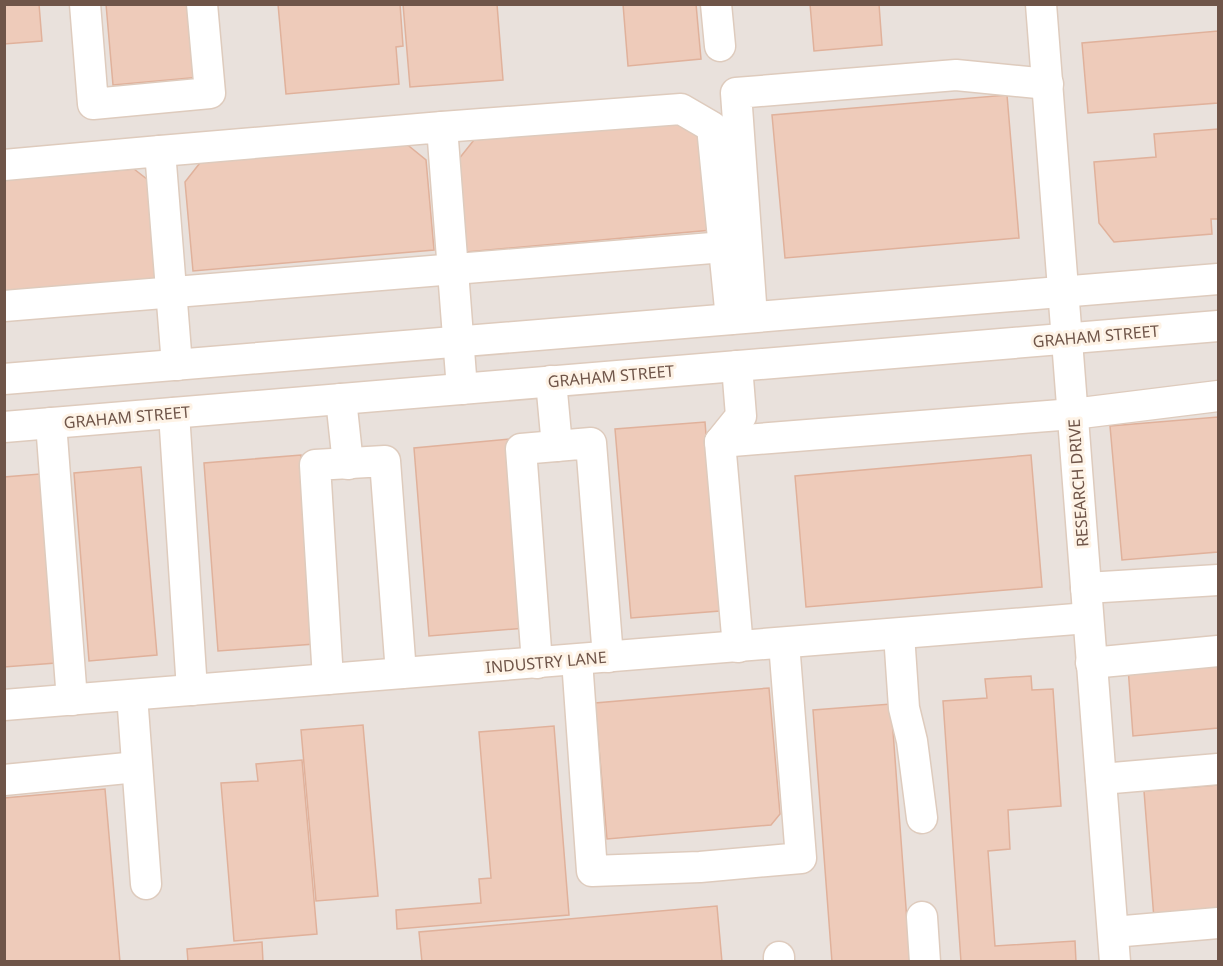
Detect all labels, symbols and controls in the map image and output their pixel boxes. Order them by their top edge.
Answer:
street label: GRAHAM STREET [1032,320,1160,352]
street label: GRAHAM STREET [547,360,675,392]
street label: GRAHAM STREET [63,401,191,433]
street label: RESEARCH DRIVE [1063,418,1093,548]
street label: INDUSTRY LANE [485,646,607,678]

